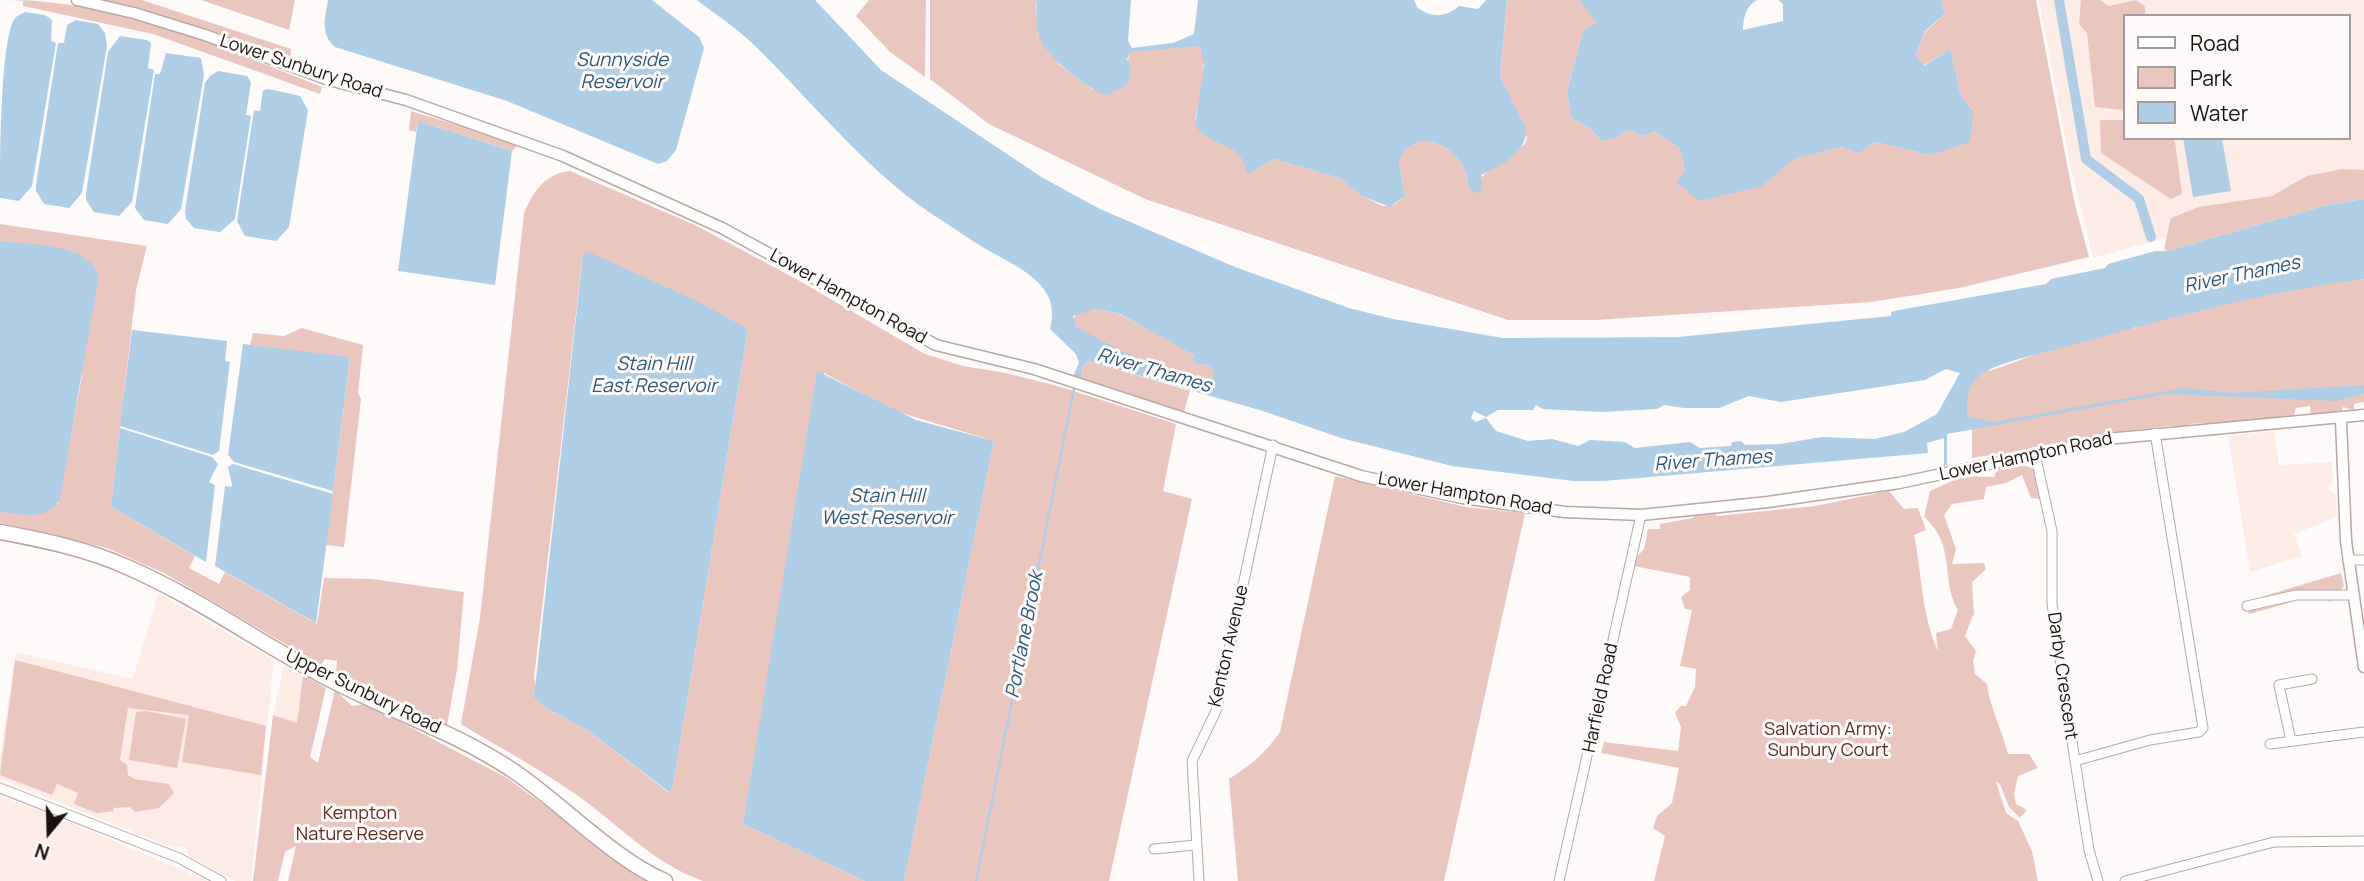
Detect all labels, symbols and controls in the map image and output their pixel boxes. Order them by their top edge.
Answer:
legend [2122,14,2350,140]
text: Road [2190,29,2240,57]
street label: Lower Sunbury Road [217,31,385,103]
water label: Sunnyside Reservoir [576,50,668,94]
text: Park [2190,64,2232,92]
text: Water [2190,99,2248,127]
street label: Lower Hampton Road [766,245,930,349]
water label: River Thames [2182,252,2302,298]
water label: River Thames [1094,344,1214,398]
water label: Stain Hill East Reservoir [591,354,717,398]
street label: Lower Hampton Road [1938,428,2114,486]
water label: River Thames [1653,446,1773,476]
street label: Lower Hampton Road [1376,468,1554,520]
water label: Stain Hill West Reservoir [821,486,953,530]
water label: Portlane Brook [1002,570,1048,700]
street label: Kenton Avenue [1204,583,1254,709]
street label: Darby Crescent [2042,611,2082,741]
street label: Harfield Road [1579,641,1623,755]
street label: Upper Sunbury Road [282,645,444,739]
park label: Salvation Army: Sunbury Court [1764,719,1892,762]
north arrow [14,797,84,867]
park label: Kempton Nature Reserve [296,803,424,846]
text: N [31,837,53,866]

